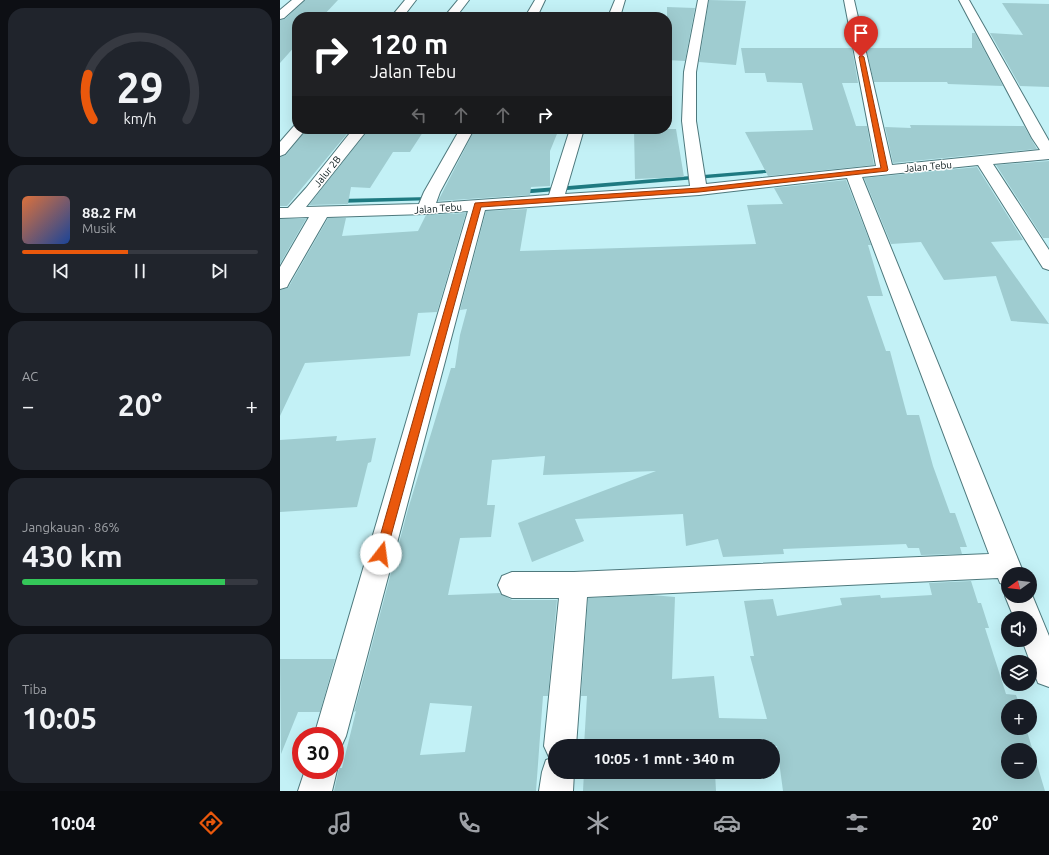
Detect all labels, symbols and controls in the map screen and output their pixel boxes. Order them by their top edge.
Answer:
pin [844,16,878,57]
icon: arrive [850,22,872,44]
icon: right [304,28,356,80]
text: 120 m [370,28,448,59]
text: Jalan Tebu [370,61,456,81]
text: 29 [117,64,163,111]
icon: left [408,104,430,126]
icon: ahead [450,104,472,126]
icon: ahead [492,104,514,126]
icon: right [534,104,556,126]
text: km/h [124,111,156,127]
street label: Jalur 2B [312,154,343,189]
street label: Jalan Tebu [904,159,952,174]
street label: Jalan Tebu [414,201,462,216]
text: 88.2 FM [82,204,136,221]
text: Musik [82,221,116,235]
icon: previous [50,260,72,282]
icon: pause [129,260,151,282]
icon: next [208,260,230,282]
text: AC [22,369,38,383]
text: 20° [118,388,162,422]
text: − [22,393,34,418]
text: + [246,393,258,418]
text: Jangkauan · 86% [22,520,120,534]
position arrow [360,533,402,575]
text: 430 km [22,539,123,573]
north arrow [1001,567,1037,603]
map controls [1001,567,1037,779]
button: sound [1001,611,1037,647]
button: layers [1001,655,1037,691]
text: Tiba [22,682,47,696]
button: + [1001,699,1037,735]
text: 10:05 [22,701,97,735]
speed limit sign: 30 [292,727,344,779]
button: − [1001,743,1037,779]
text: 10:05 · 1 mnt · 340 m [593,750,735,767]
icon: directions [197,809,225,837]
icon: music [326,809,354,837]
icon: phone [455,809,483,837]
icon: climate [584,809,612,837]
icon: car [713,809,741,837]
icon: filters [843,809,871,837]
text: 10:04 [51,813,96,833]
text: 20° [972,813,998,833]

